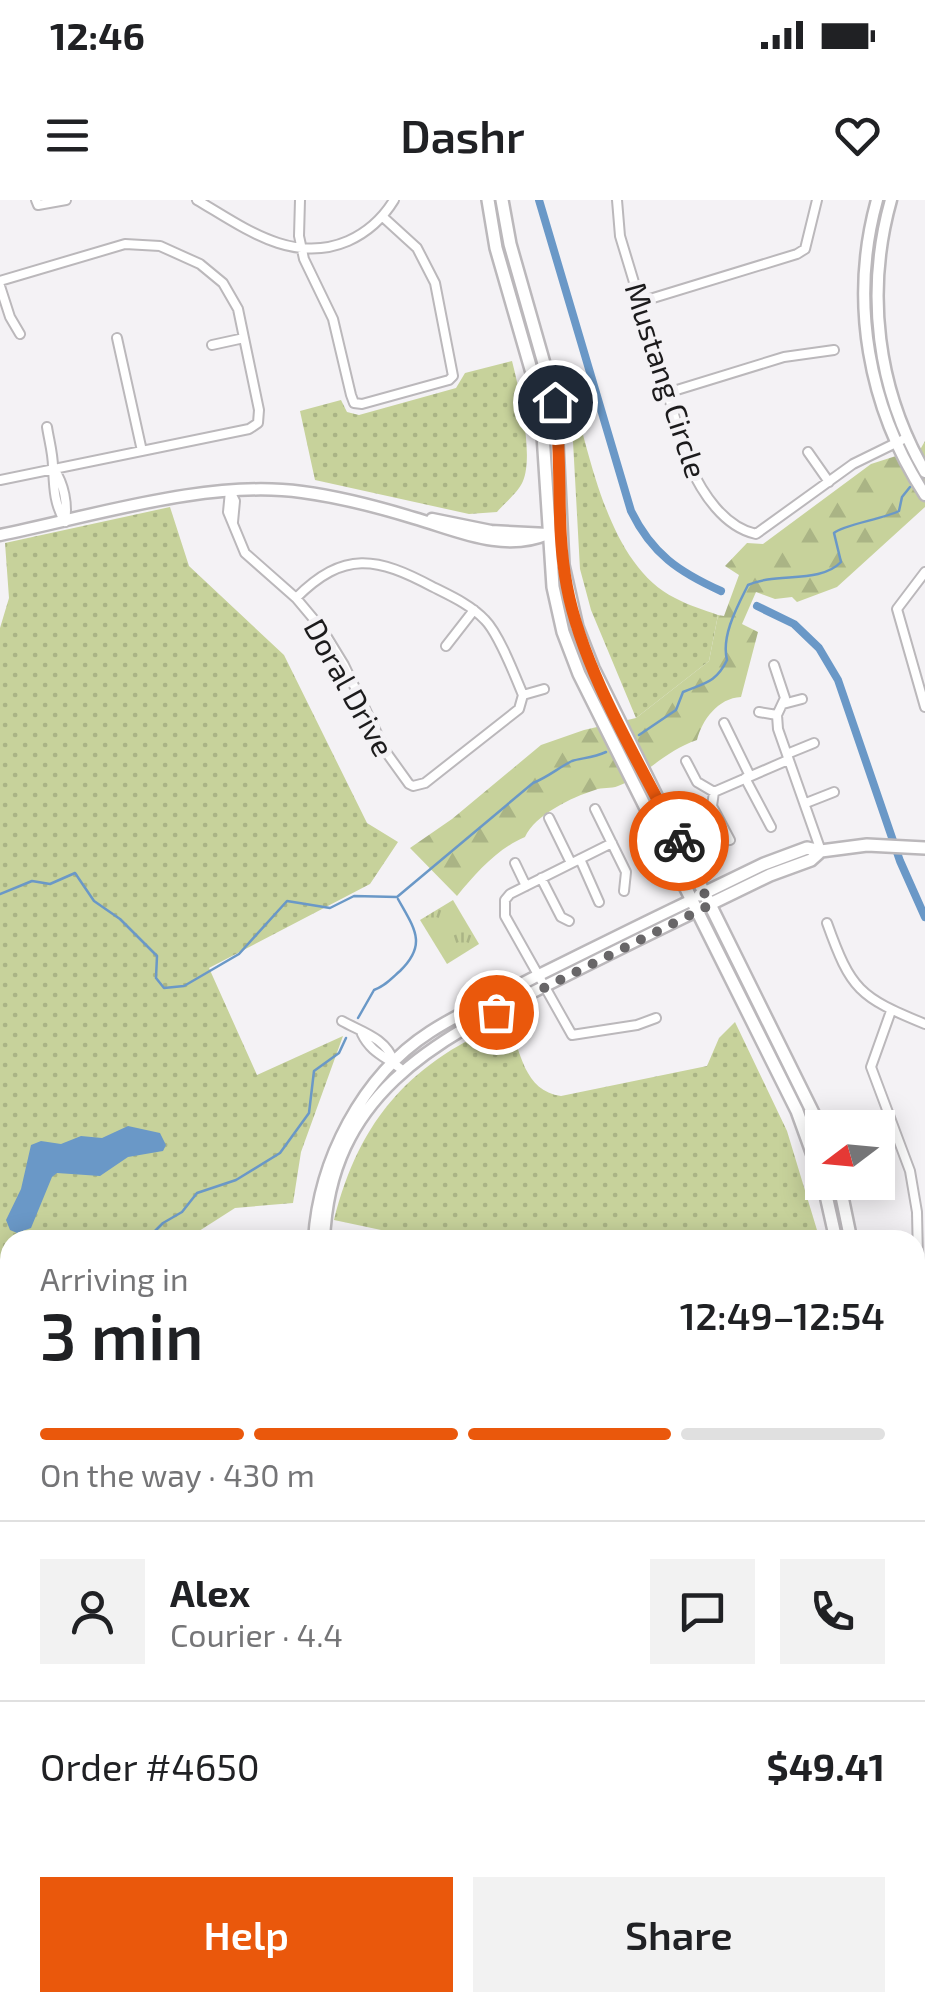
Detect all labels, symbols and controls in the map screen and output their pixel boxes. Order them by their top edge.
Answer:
text: 12:46 [50,12,145,58]
icon: menu [40,108,95,163]
text: Dashr [400,108,525,162]
icon: heart [830,108,885,163]
street label: Mustang Circle [618,278,716,482]
pin [513,360,598,445]
icon: home [528,375,583,430]
street label: Doral Drive [298,612,402,762]
courier [629,791,729,891]
icon: bike [652,814,707,869]
pin [454,970,539,1055]
icon: bag [469,985,524,1040]
north arrow [805,1110,895,1200]
map controls [805,1110,895,1200]
text: Arriving in [40,1259,189,1297]
text: 12:49–12:54 [680,1292,885,1338]
text: 3 min [40,1295,204,1373]
text: On the way · 430 m [40,1455,315,1493]
button: person [40,1559,145,1664]
button: chat [650,1559,755,1664]
button: phone [780,1559,885,1664]
text: Alex [170,1569,250,1615]
text: Courier · 4.4 [170,1615,343,1653]
text: Order #4650 [40,1743,260,1789]
text: $49.41 [767,1743,885,1789]
button: Help [40,1877,453,1992]
button: Share [473,1877,885,1992]

